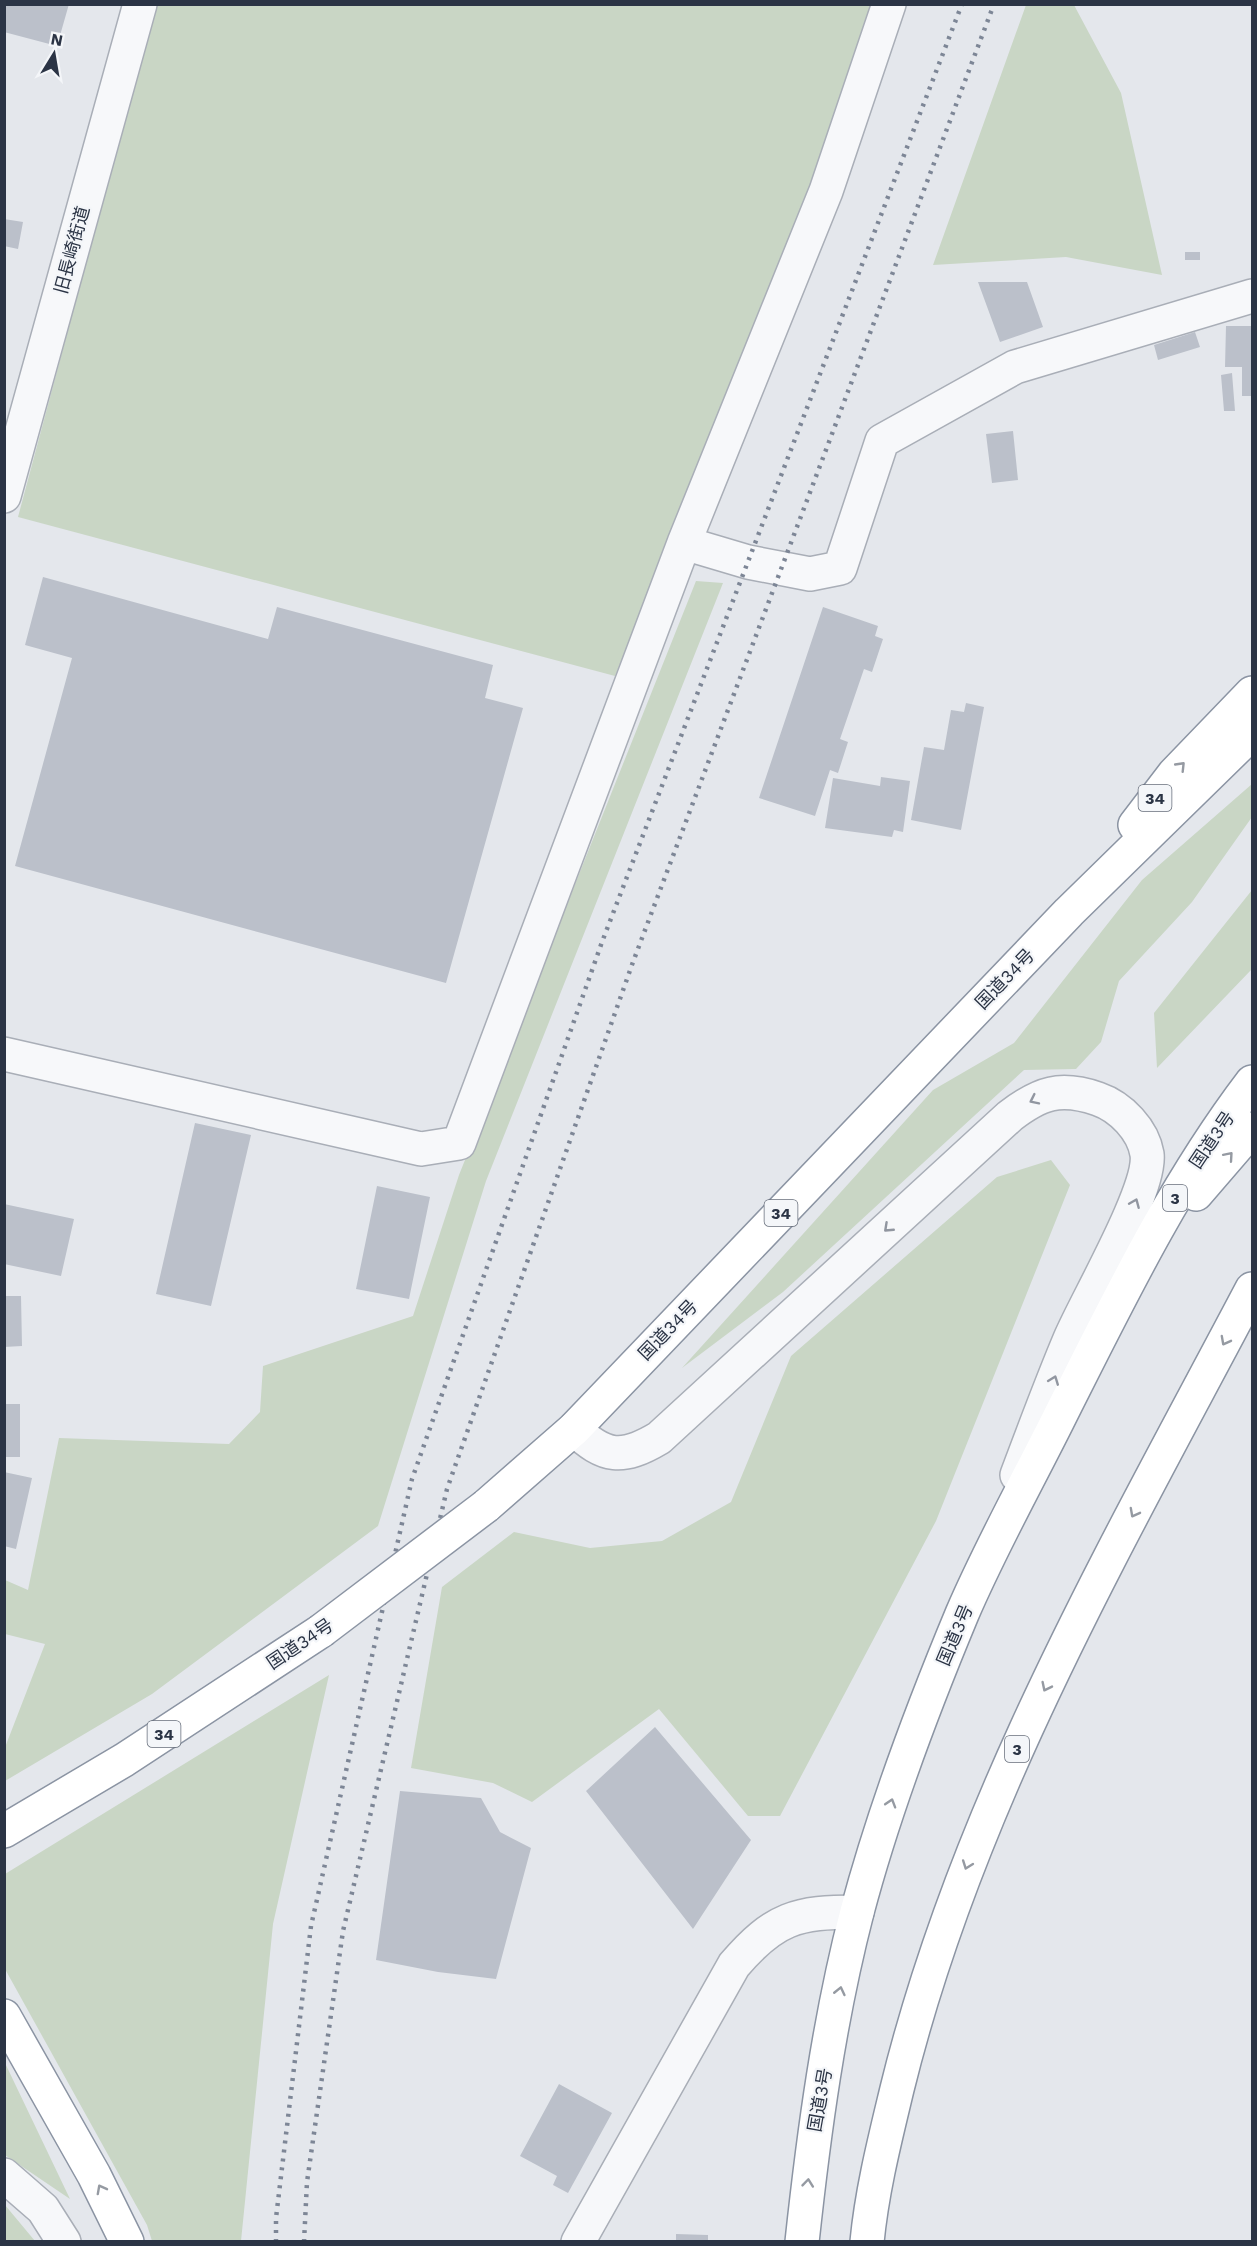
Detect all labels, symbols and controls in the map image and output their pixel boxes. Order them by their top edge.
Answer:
north arrow [24,24,84,84]
text: N [49,29,64,50]
street label: 旧長崎街道 [50,204,93,296]
one-way arrow [1174,763,1185,773]
road number: 34 [1138,785,1172,811]
street label: 国道34号 [971,944,1038,1013]
one-way arrow [1030,1092,1041,1104]
street label: 国道3号 [1185,1107,1238,1172]
one-way arrow [1222,1152,1233,1163]
road number: 3 [1163,1185,1187,1211]
one-way arrow [1128,1198,1140,1209]
road number: 34 [764,1200,798,1226]
one-way arrow [884,1221,895,1232]
street label: 国道34号 [634,1295,701,1364]
one-way arrow [1221,1334,1232,1345]
one-way arrow [1046,1375,1059,1386]
one-way arrow [1130,1507,1141,1517]
street label: 国道3号 [932,1601,977,1669]
street label: 国道34号 [263,1614,337,1673]
one-way arrow [1042,1681,1054,1692]
road number: 34 [148,1721,180,1747]
road number: 3 [1005,1736,1029,1762]
one-way arrow [884,1798,896,1809]
one-way arrow [962,1860,975,1870]
one-way arrow [832,1986,845,1996]
street label: 国道3号 [804,2066,835,2133]
one-way arrow [801,2179,814,2188]
one-way arrow [97,2185,108,2195]

